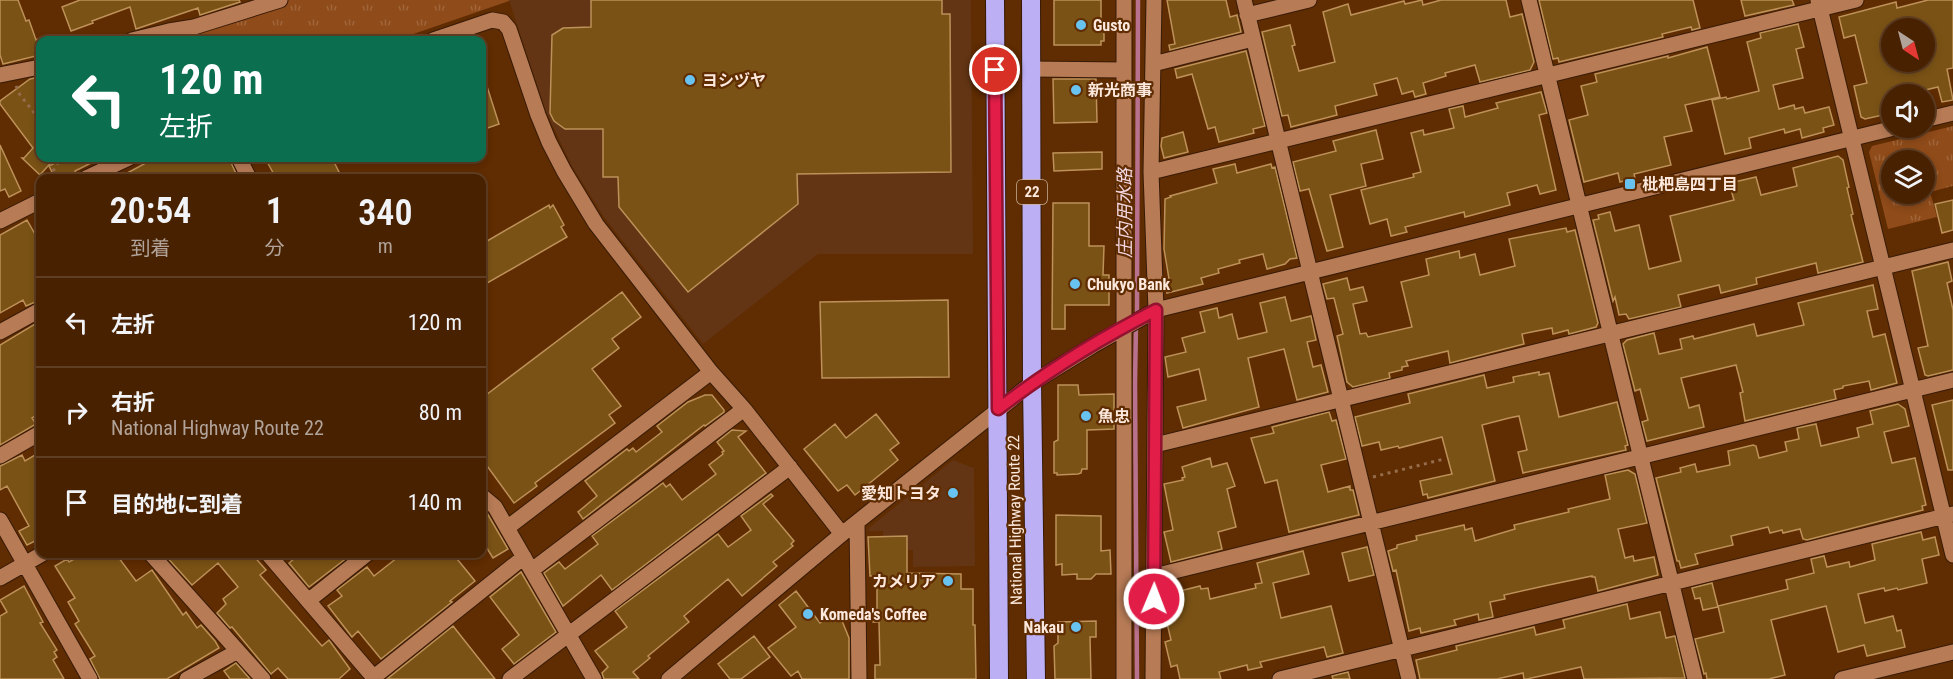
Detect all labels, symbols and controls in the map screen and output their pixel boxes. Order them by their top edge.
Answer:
place label: Gusto [1093,16,1130,35]
marker: Gusto [1074,18,1088,32]
north arrow [1881,18,1935,72]
map controls [1881,18,1935,204]
pin [969,44,1020,95]
icon: arrive [978,53,1011,86]
text: 120 m [159,55,264,104]
icon: left [60,60,138,138]
place label: ヨシヅヤ [702,71,766,90]
marker: ヨシヅヤ [683,73,697,87]
place label: 新光商事 [1088,81,1152,100]
marker: 新光商事 [1069,83,1083,97]
button: sound [1881,84,1935,138]
text: 左折 [159,111,213,143]
button: layers [1881,150,1935,204]
water label: 庄内用水路 [1114,166,1135,258]
place label: 枇杷島四丁目 [1642,175,1738,194]
marker: 枇杷島四丁目 [1623,177,1637,191]
road number: 22 [1017,180,1047,204]
text: 20:54 [109,190,191,232]
text: 1 [266,190,284,232]
text: 340 [358,192,413,234]
text: m [378,234,393,258]
text: 到着 [130,236,170,260]
text: 分 [265,236,285,260]
place label: Chukyo Bank [1087,275,1171,294]
marker: Chukyo Bank [1068,277,1082,291]
icon: left [60,306,93,339]
text: 120 m [408,310,462,335]
text: 左折 [111,312,155,337]
text: 右折 [111,390,155,415]
icon: right [60,396,93,429]
text: 80 m [419,400,462,425]
place label: 魚忠 [1098,407,1130,426]
marker: 魚忠 [1079,409,1093,423]
text: National Highway Route 22 [111,416,324,440]
street label: National Highway Route 22 [1004,435,1026,605]
place label: 愛知トヨタ [861,484,941,503]
icon: arrive [60,486,93,519]
marker: 愛知トヨタ [946,486,960,500]
text: 140 m [408,490,462,515]
text: 目的地に到着 [111,492,243,517]
position arrow [1122,567,1186,631]
place label: カメリア [872,572,936,591]
marker: カメリア [941,574,955,588]
place label: Komeda's Coffee [820,605,927,624]
marker: Komeda's Coffee [801,607,815,621]
place label: Nakau [1024,618,1064,637]
marker: Nakau [1069,620,1083,634]

